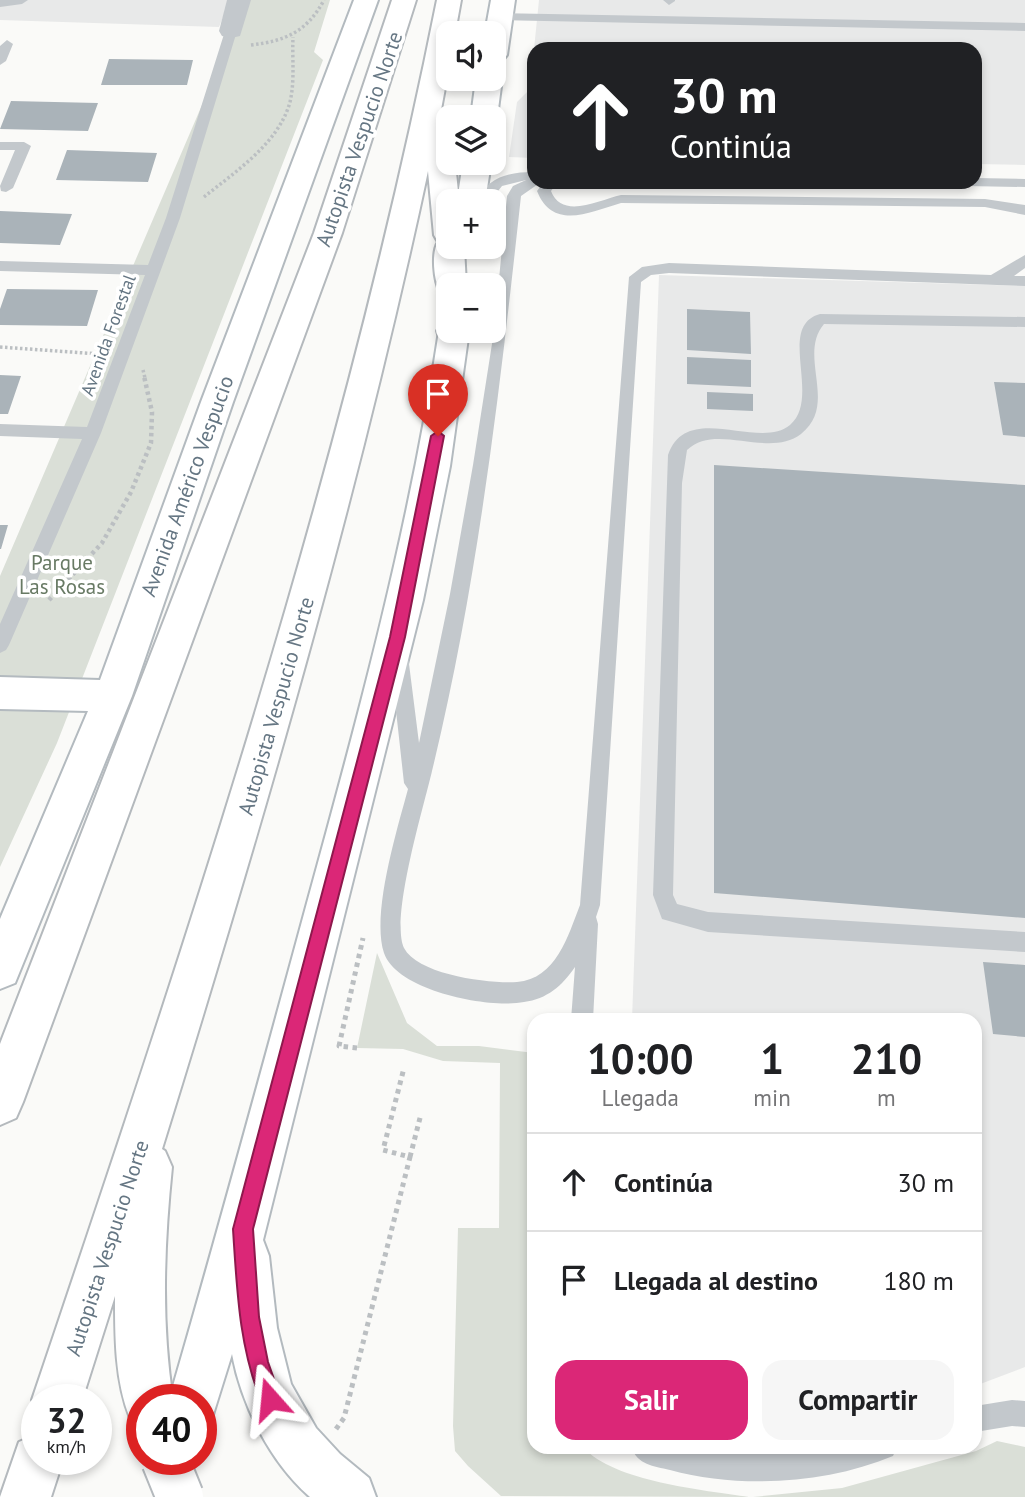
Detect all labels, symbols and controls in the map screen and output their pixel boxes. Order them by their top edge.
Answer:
map controls [436,21,506,343]
button: sound [436,21,506,91]
street label: Autopista Vespucio Norte [309,28,409,250]
text: 30 m [670,63,777,127]
icon: ahead [555,70,646,161]
button: layers [436,105,506,175]
text: Continúa [670,125,792,167]
button: + [436,189,506,259]
street label: Avenida Forestal [75,270,141,399]
button: − [436,273,506,343]
pin [408,364,468,436]
street label: Avenida Américo Vespucio [134,372,240,600]
icon: arrive [419,375,457,413]
park label: Parque Las Rosas [19,549,105,600]
street label: Autopista Vespucio Norte [232,594,320,818]
text: 10:00 [587,1031,693,1086]
text: 1 [760,1031,784,1086]
text: 210 [851,1031,922,1086]
text: Llegada [601,1083,679,1112]
text: min [753,1083,791,1112]
text: m [877,1083,896,1112]
street label: Autopista Vespucio Norte [59,1137,155,1359]
icon: ahead [555,1163,593,1201]
text: Continúa [614,1166,713,1199]
text: 30 m [898,1166,954,1199]
icon: arrive [555,1261,593,1299]
text: Llegada al destino [614,1264,818,1297]
text: 180 m [883,1264,954,1297]
button: Salir [555,1360,748,1440]
button: Compartir [762,1360,954,1440]
position arrow [233,1362,307,1436]
speed limit sign: 40 [126,1384,217,1475]
text: 32 [47,1397,86,1443]
text: km/h [47,1435,86,1458]

